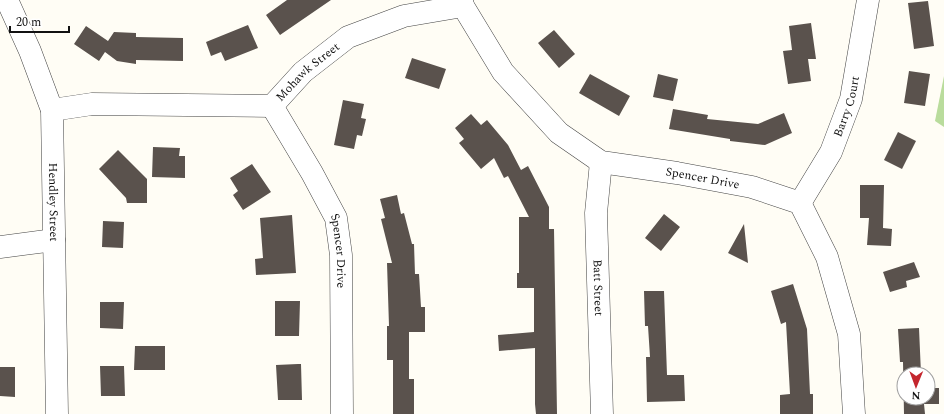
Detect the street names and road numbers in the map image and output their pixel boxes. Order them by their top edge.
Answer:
street label: Mohawk Street [271,37,344,106]
street label: Barry Court [828,75,864,140]
street label: Hendley Street [43,162,64,242]
street label: Spencer Drive [664,162,741,194]
street label: Spencer Drive [326,210,351,288]
street label: Batt Street [588,259,609,316]

